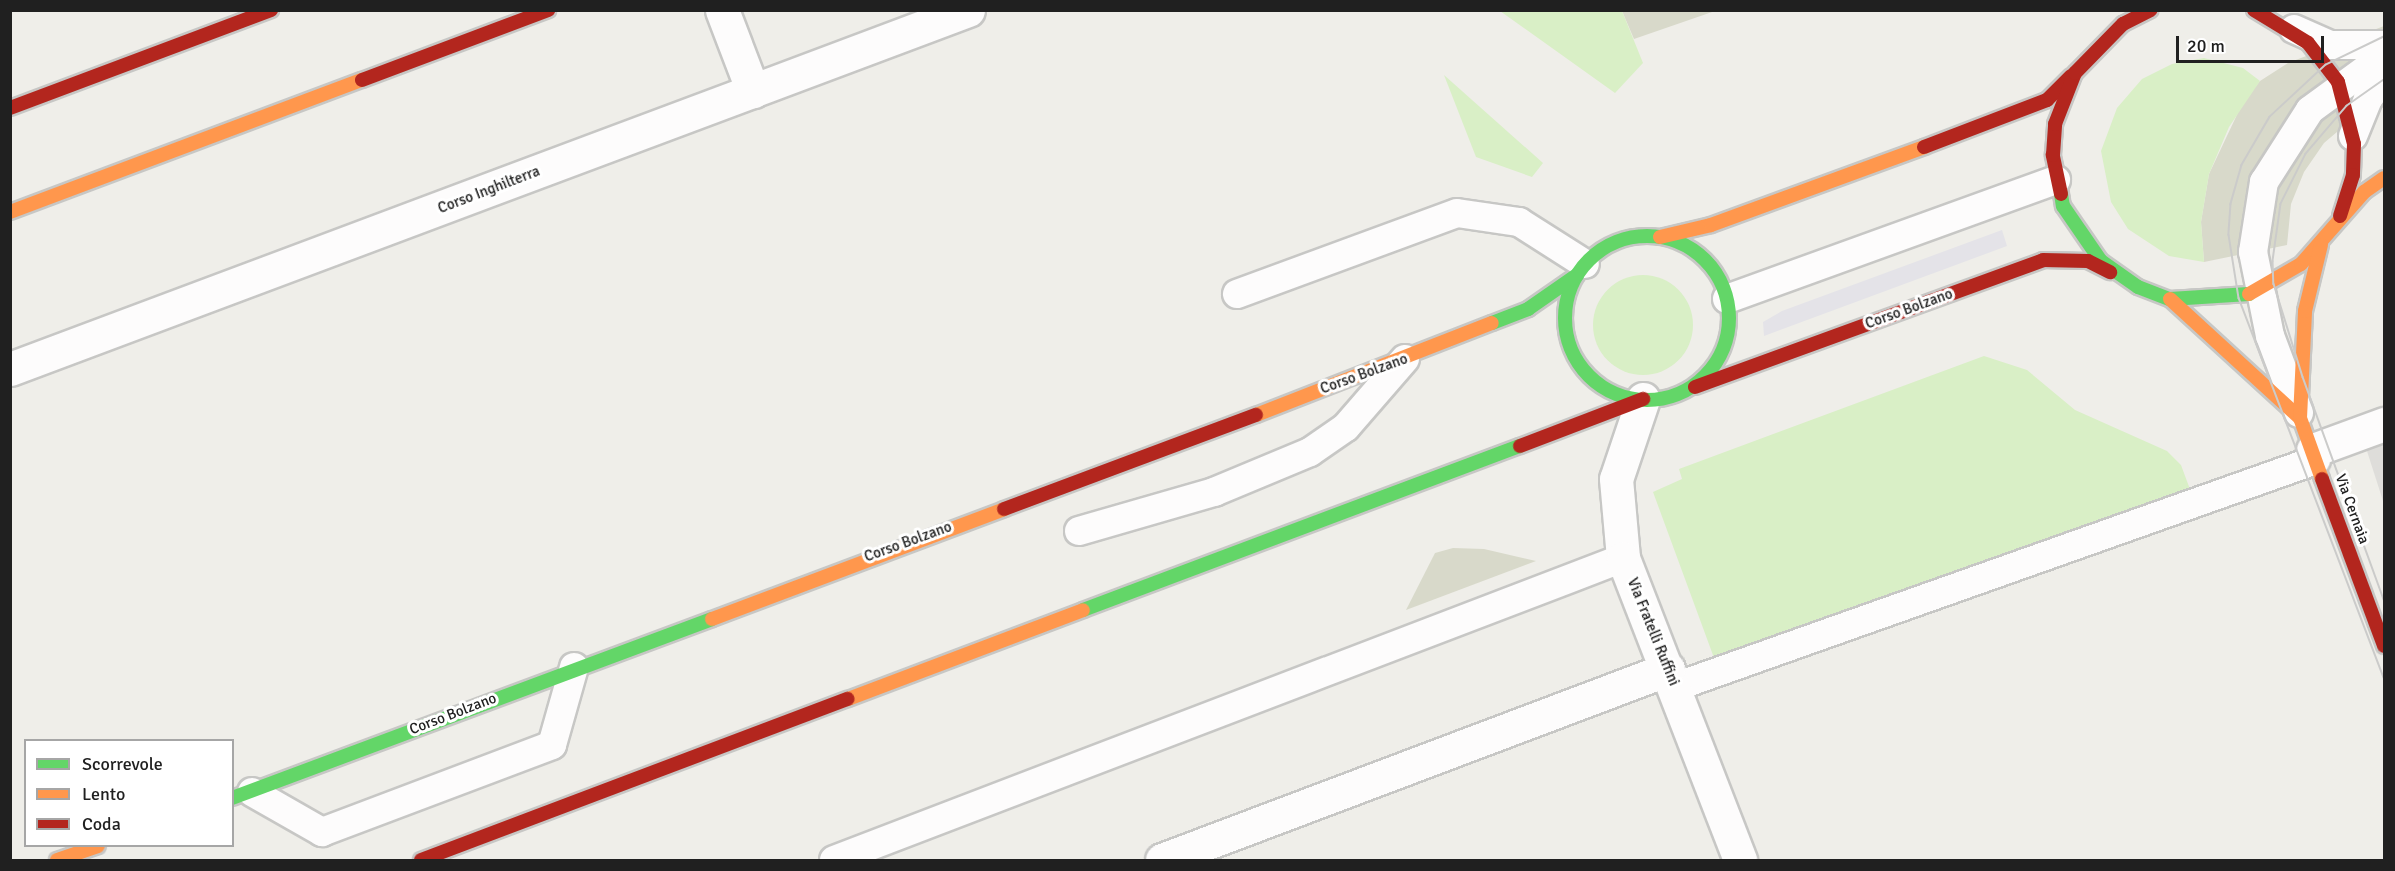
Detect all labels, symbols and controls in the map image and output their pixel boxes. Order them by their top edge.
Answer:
scale bar [2179,24,2328,62]
text: 20 m [2187,35,2225,57]
street label: Corso Inghilterra [435,162,543,218]
street label: Corso Bolzano [1863,285,1955,333]
street label: Corso Bolzano [1318,350,1410,398]
street label: Via Cernaia [2331,472,2373,546]
street label: Corso Bolzano [862,518,954,566]
street label: Via Fratelli Ruffini [1623,575,1683,689]
street label: Corso Bolzano [407,689,499,739]
legend [24,739,234,847]
text: Scorrevole [82,753,163,775]
text: Lento [82,783,125,805]
text: Coda [82,813,121,835]

